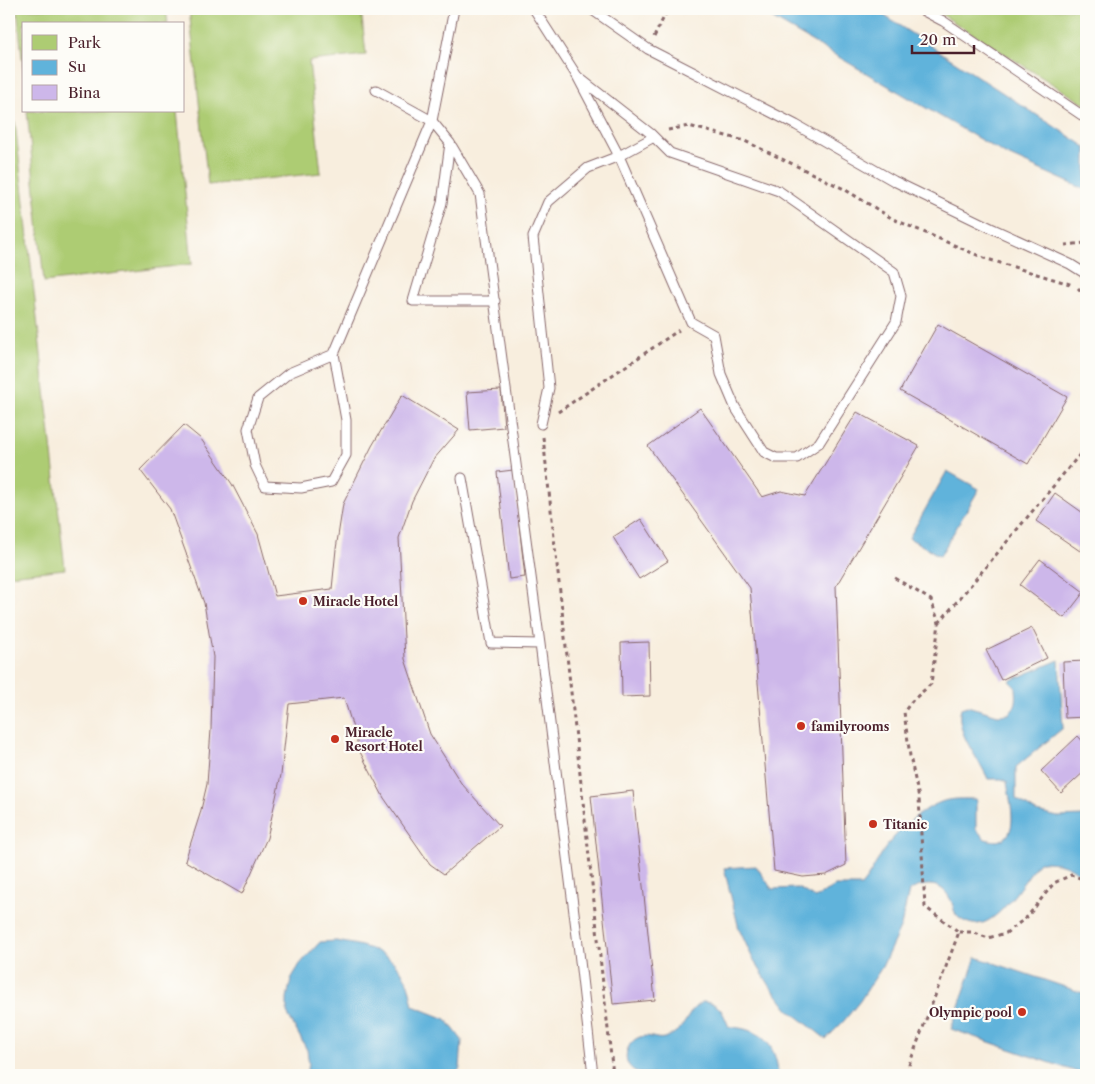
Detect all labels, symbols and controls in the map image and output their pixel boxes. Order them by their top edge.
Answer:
legend [22,22,185,112]
scale bar [912,22,975,54]
text: 20 m [920,30,956,49]
text: Park [68,33,102,52]
text: Su [68,57,86,76]
text: Bina [68,83,100,102]
place label: Miracle Hotel [313,594,398,609]
marker: Miracle Hotel [297,595,309,607]
place label: familyrooms [811,719,890,734]
marker: familyrooms [795,720,807,732]
place label: Miracle Resort Hotel [345,725,423,754]
marker: Miracle Resort Hotel [329,733,341,745]
place label: Titanic [883,817,928,832]
marker: Titanic [867,818,879,830]
place label: Olympic pool [929,1005,1012,1020]
marker: Olympic pool [1016,1006,1028,1018]

